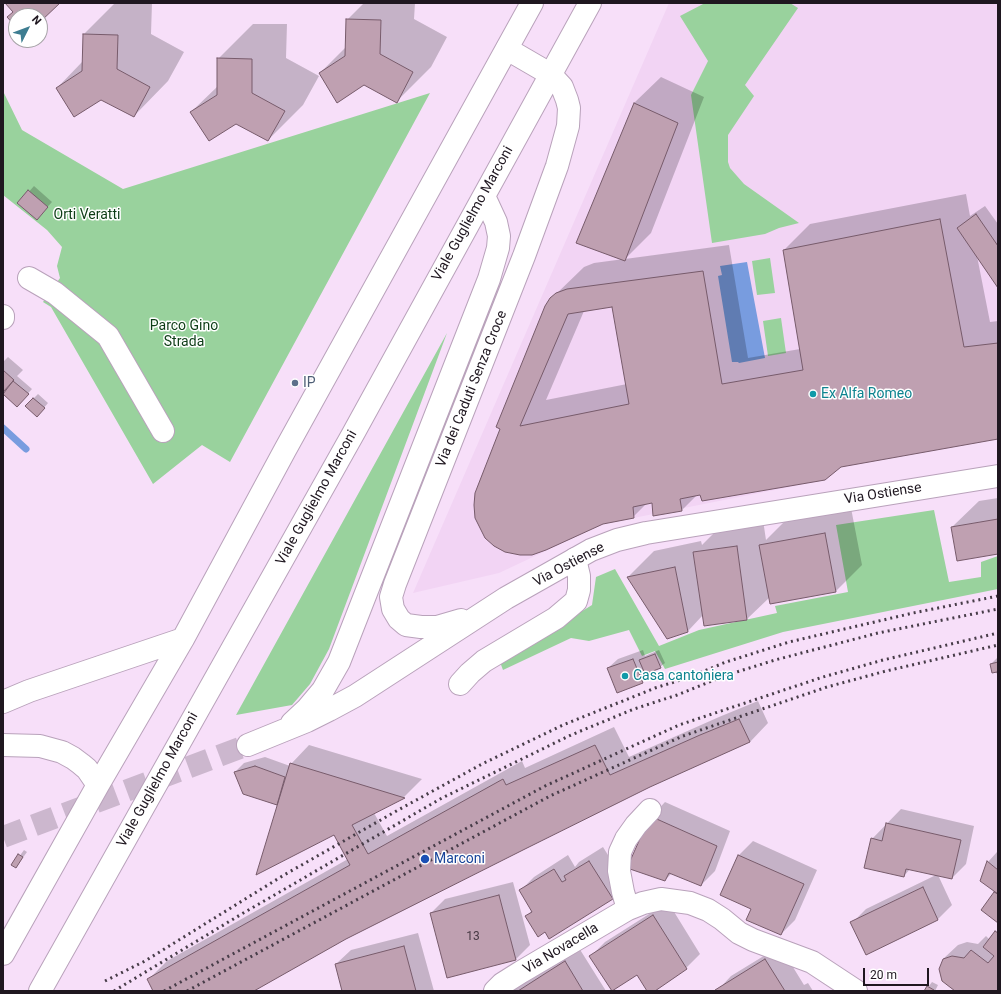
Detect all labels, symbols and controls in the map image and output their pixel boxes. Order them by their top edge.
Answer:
north arrow [8,8,48,48]
text: N [29,13,44,28]
street label: Viale Guglielmo Marconi [429,144,517,284]
park label: Orti Veratti [54,207,120,223]
street label: Via dei Caduti Senza Croce [433,308,511,470]
park label: Parco Gino Strada [150,318,218,350]
place label: IP [303,375,316,391]
marker: IP [290,378,300,388]
place label: Ex Alfa Romeo [821,386,912,402]
marker: Ex Alfa Romeo [808,389,818,399]
street label: Viale Guglielmo Marconi [273,428,361,568]
street label: Via Ostiense [843,480,923,508]
street label: Via Ostiense [531,539,607,591]
place label: Casa cantoniera [633,668,734,684]
marker: Casa cantoniera [620,671,630,681]
street label: Viale Guglielmo Marconi [114,710,202,850]
place label: Marconi [434,851,485,867]
marker: Marconi [419,853,431,865]
street label: Via Novacella [520,920,602,978]
house number: 13 [466,930,480,944]
scale bar [865,960,931,986]
text: 20 m [870,968,897,982]

